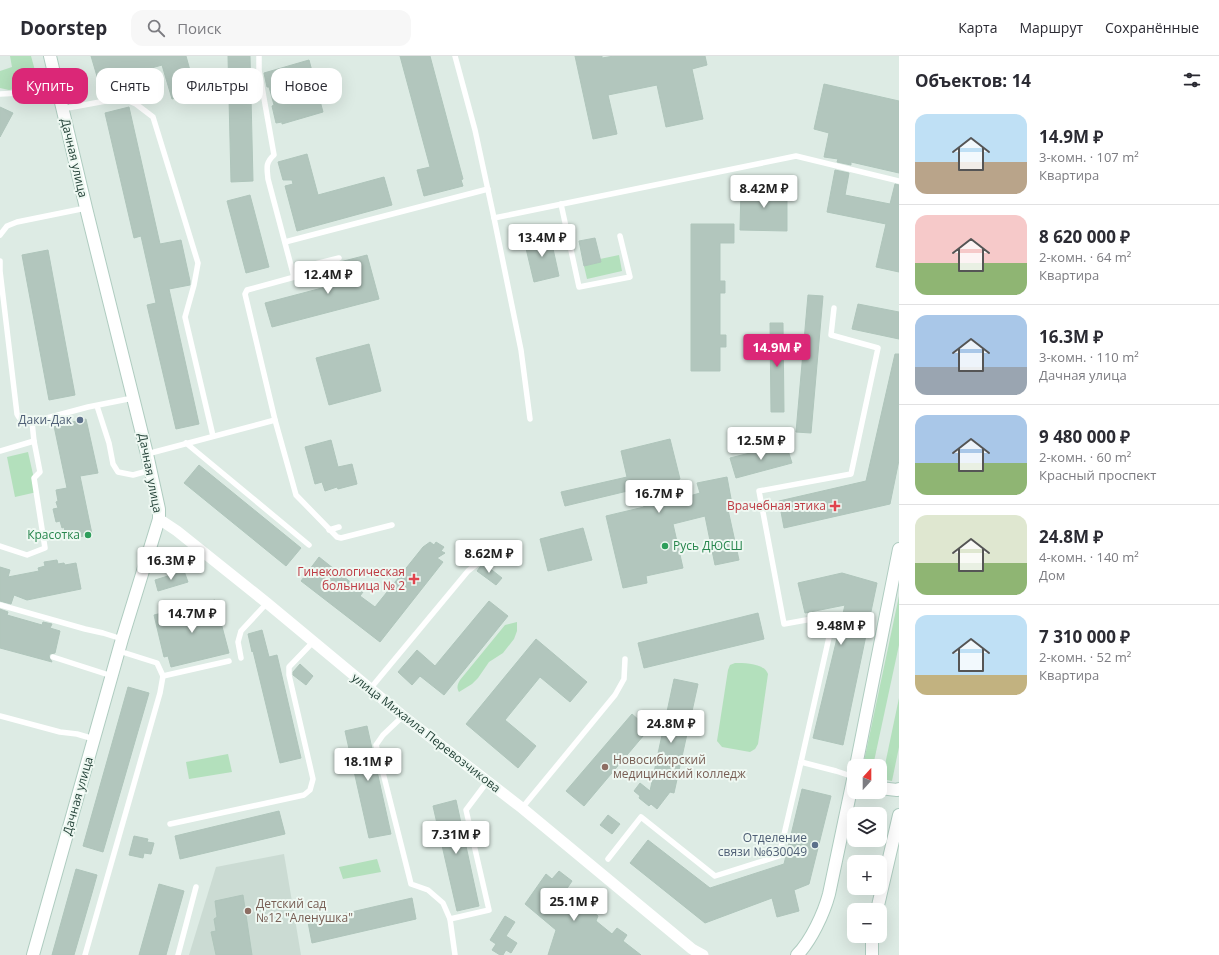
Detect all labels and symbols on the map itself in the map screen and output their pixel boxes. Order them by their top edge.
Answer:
street label: Дачная улица [57,117,92,199]
pin: 8.42M ₽ [727,175,801,209]
pin: 13.4M ₽ [505,224,579,258]
pin: 12.4M ₽ [291,261,365,295]
pin: 14.9M ₽ [740,334,814,368]
place label: Даки-Дак [18,411,73,428]
marker: Даки-Дак [75,415,85,425]
pin: 12.5M ₽ [724,427,798,461]
street label: Дачная улица [134,432,167,514]
pin: 16.7M ₽ [622,480,696,514]
place label: Врачебная этика [727,497,826,514]
marker: Врачебная этика [829,500,841,512]
place label: Красотка [27,526,80,543]
marker: Красотка [83,530,93,540]
place label: Русь ДЮСШ [673,537,743,554]
pin: 8.62M ₽ [452,540,526,574]
marker: Русь ДЮСШ [660,541,670,551]
pin: 16.3M ₽ [134,547,208,581]
place label: Гинекологическая больница № 2 [297,563,405,594]
marker: Гинекологическая больница № 2 [408,573,420,585]
pin: 14.7M ₽ [155,600,229,634]
pin: 9.48M ₽ [804,612,878,646]
street label: улица Михаила Перевозчикова [348,669,504,796]
pin: 24.8M ₽ [634,710,708,744]
pin: 18.1M ₽ [331,748,405,782]
place label: Новосибирский медицинский колледж [613,751,746,782]
street label: Дачная улица [58,755,97,837]
north arrow [847,759,887,799]
marker: Новосибирский медицинский колледж [600,762,610,772]
pin: 7.31M ₽ [419,821,493,855]
place label: Отделение связи №630049 [718,829,807,860]
marker: Отделение связи №630049 [810,840,820,850]
pin: 25.1M ₽ [537,888,611,922]
place label: Детский сад №12 "Аленушка" [256,895,353,926]
marker: Детский сад №12 "Аленушка" [243,906,253,916]

